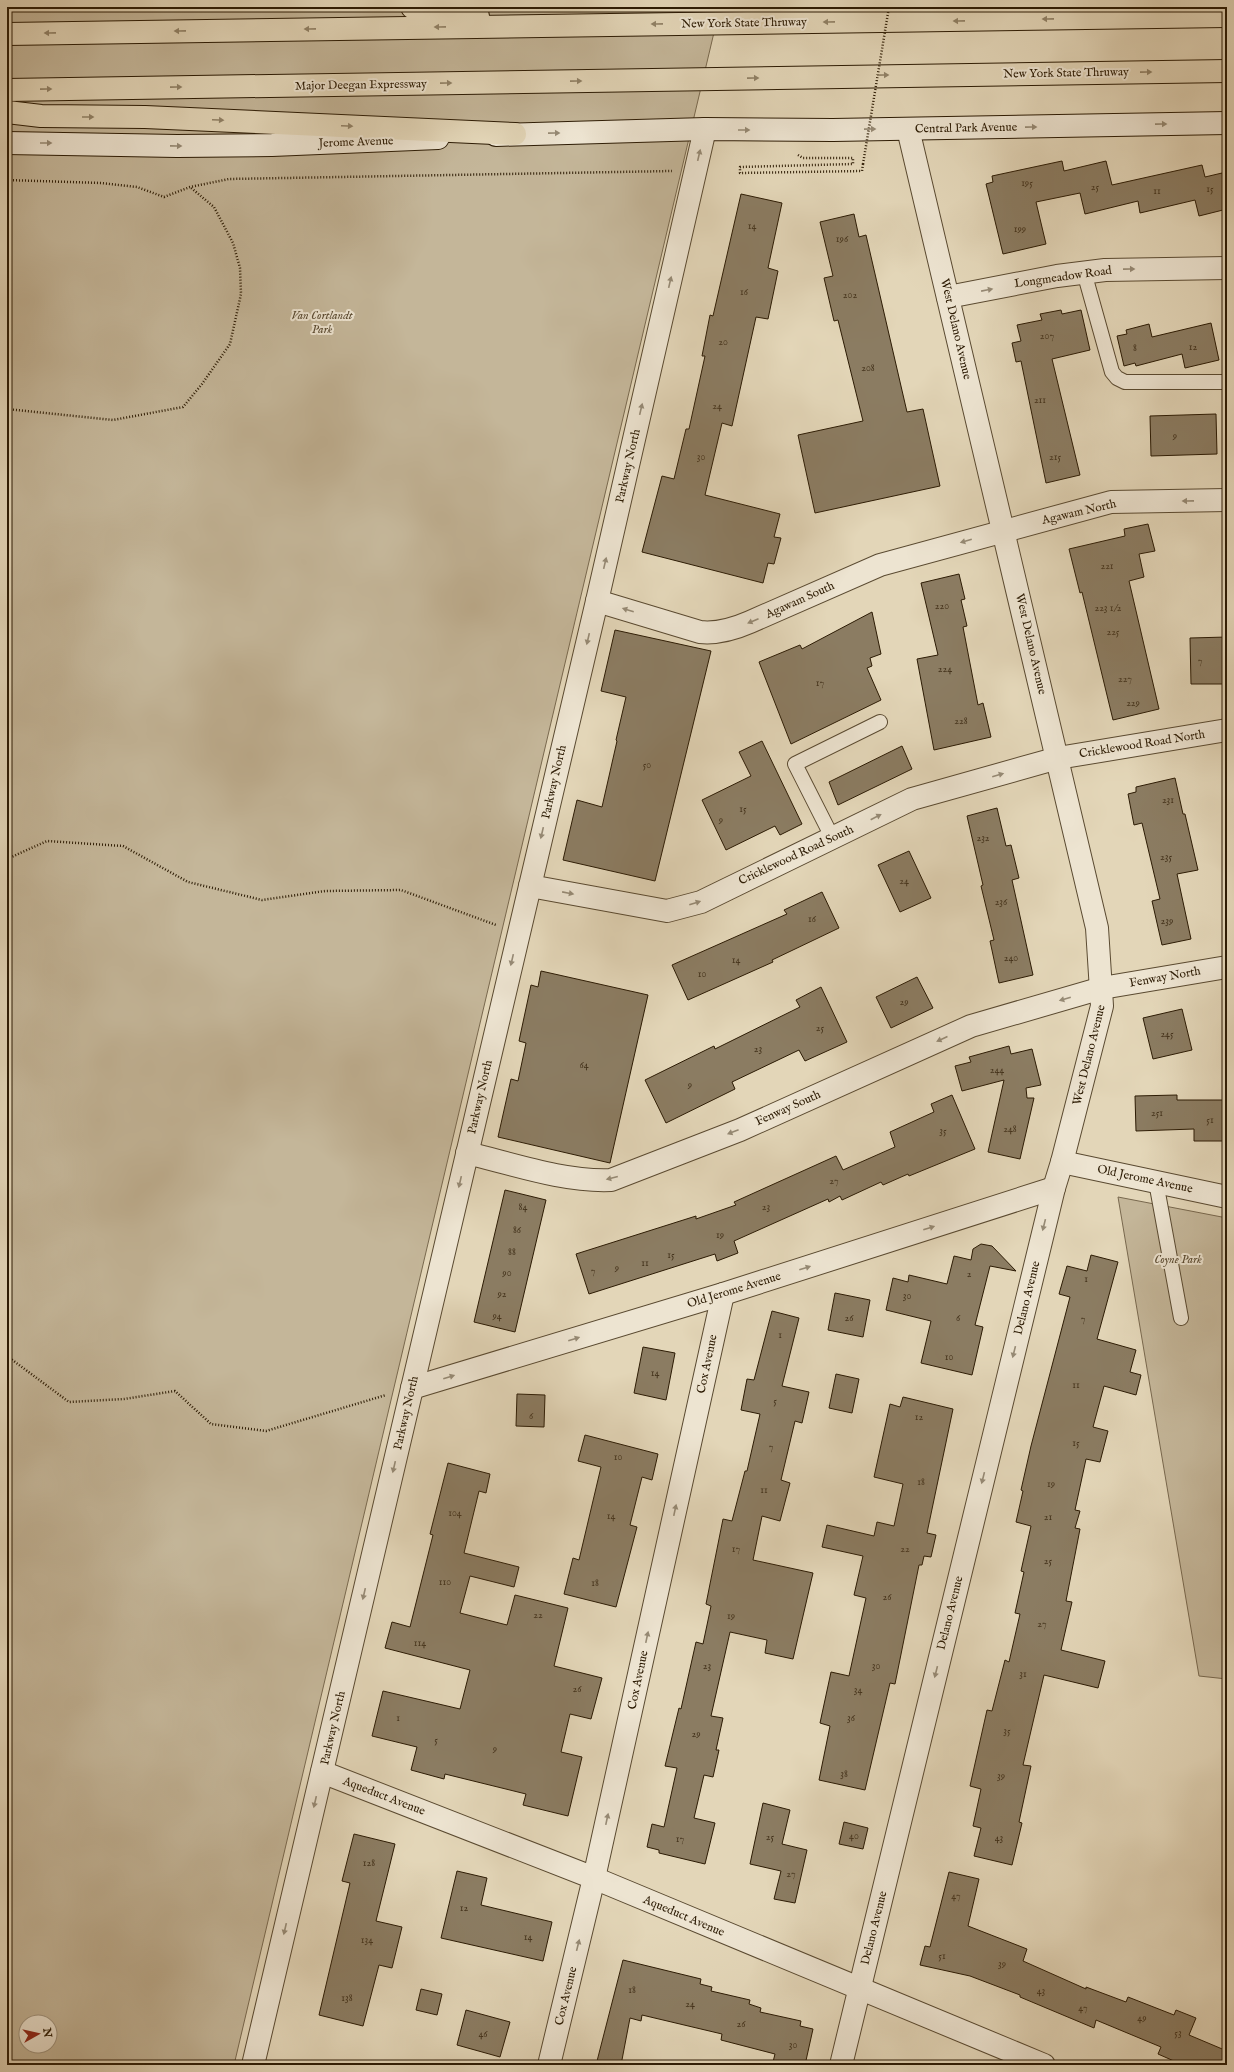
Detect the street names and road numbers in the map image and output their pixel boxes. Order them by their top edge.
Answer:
street label: New York State Thruway [681,14,807,32]
street label: New York State Thruway [1003,64,1129,82]
street label: Major Deegan Expressway [295,76,427,95]
street label: Central Park Avenue [915,120,1018,136]
street label: Jerome Avenue [316,133,394,152]
street label: Longmeadow Road [1013,263,1113,291]
street label: West Delano Avenue [937,277,975,381]
street label: Parkway North [612,427,644,505]
street label: Agawam North [1039,496,1118,528]
street label: Agawam South [762,578,837,622]
street label: West Delano Avenue [1012,592,1050,696]
street label: Cricklewood Road North [1078,727,1207,761]
street label: Parkway North [538,743,570,821]
street label: Cricklewood Road South [736,821,856,888]
street label: Fenway North [1128,963,1202,991]
street label: West Delano Avenue [1069,1003,1109,1107]
street label: Parkway North [464,1058,496,1136]
street label: Fenway South [753,1087,824,1129]
street label: Old Jerome Avenue [1096,1162,1195,1198]
street label: Delano Avenue [1011,1259,1044,1337]
street label: Old Jerome Avenue [685,1268,783,1312]
street label: Cox Avenue [693,1333,721,1395]
street label: Parkway North [390,1374,422,1452]
street label: Delano Avenue [934,1574,967,1652]
street label: Cox Avenue [624,1649,652,1711]
street label: Parkway North [317,1689,349,1767]
street label: Aqueduct Avenue [339,1773,428,1820]
street label: Delano Avenue [858,1889,891,1967]
street label: Aqueduct Avenue [640,1892,727,1941]
street label: Cox Avenue [551,1965,581,2027]

